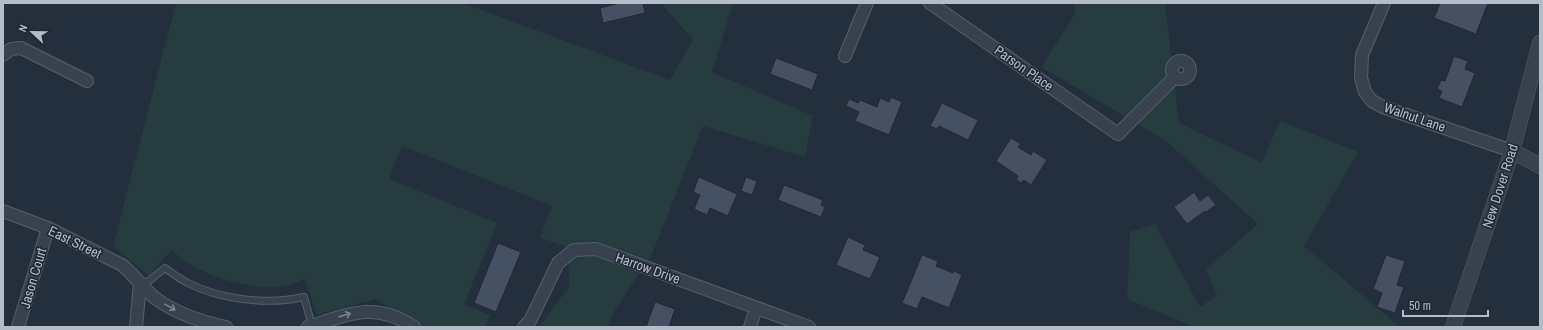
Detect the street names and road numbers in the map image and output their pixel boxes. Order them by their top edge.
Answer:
street label: Parson Place [991,41,1057,95]
street label: Walnut Lane [1382,98,1448,136]
street label: New Dover Road [1478,142,1522,230]
street label: East Street [46,221,104,263]
street label: Jason Court [16,246,50,310]
street label: Harrow Drive [613,248,683,288]

